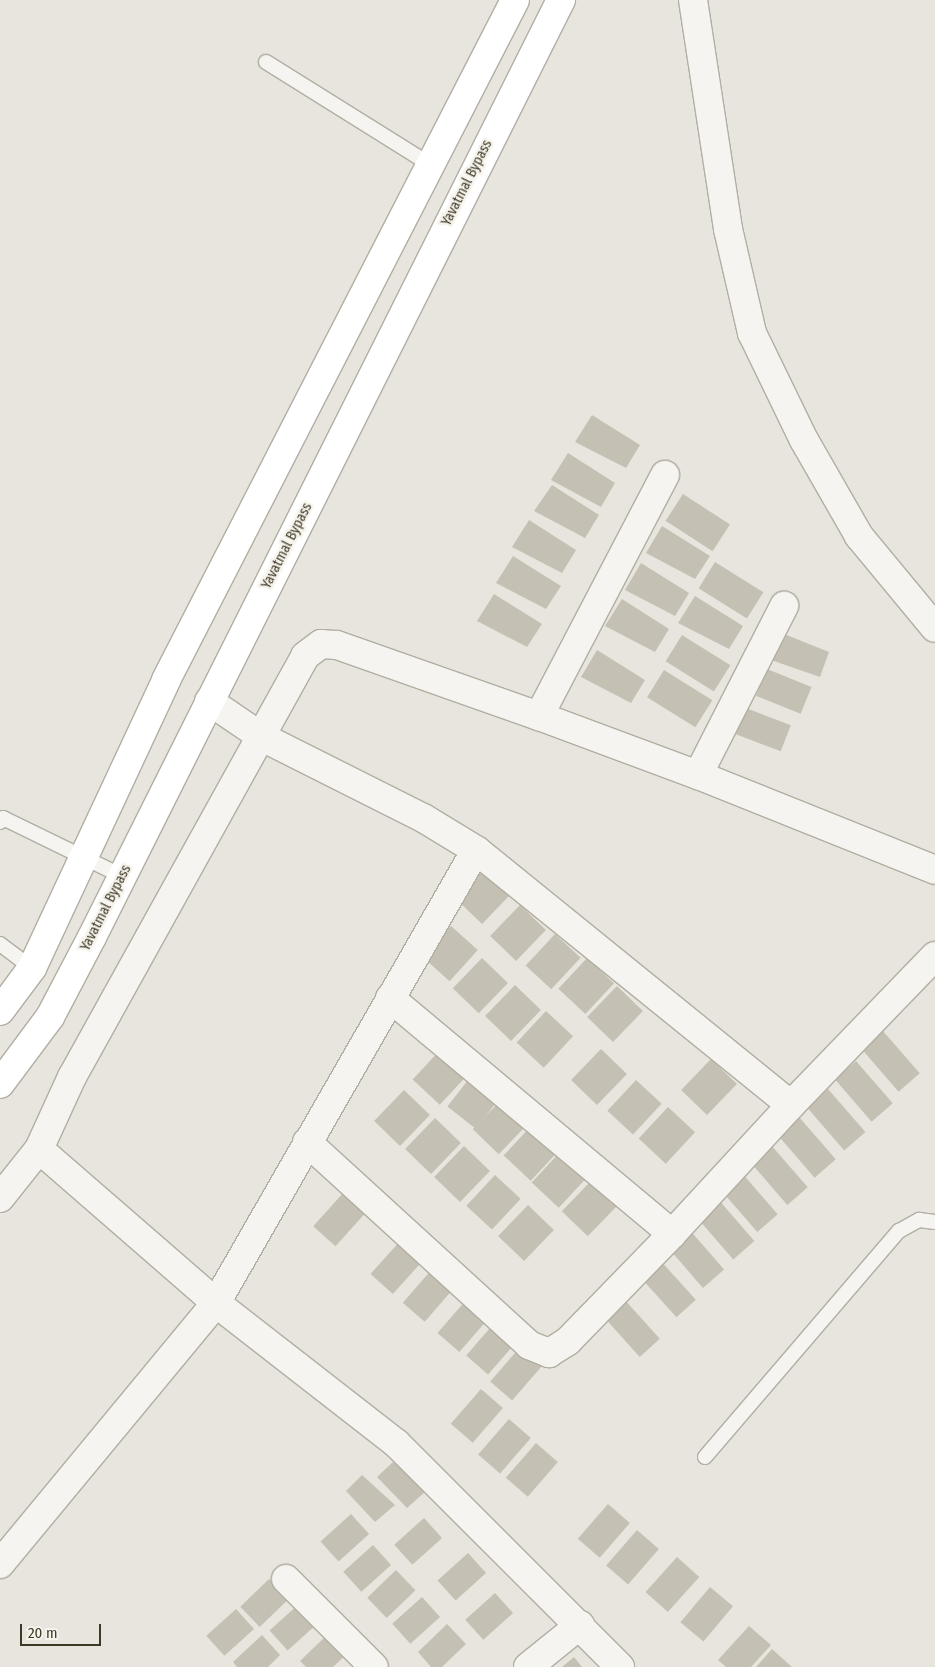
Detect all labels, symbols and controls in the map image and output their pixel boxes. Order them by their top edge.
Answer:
street label: Yavatmal Bypass [438,137,496,229]
street label: Yavatmal Bypass [258,500,316,592]
street label: Yavatmal Bypass [77,862,135,954]
scale bar [22,1614,104,1646]
text: 20 m [28,1624,58,1642]

